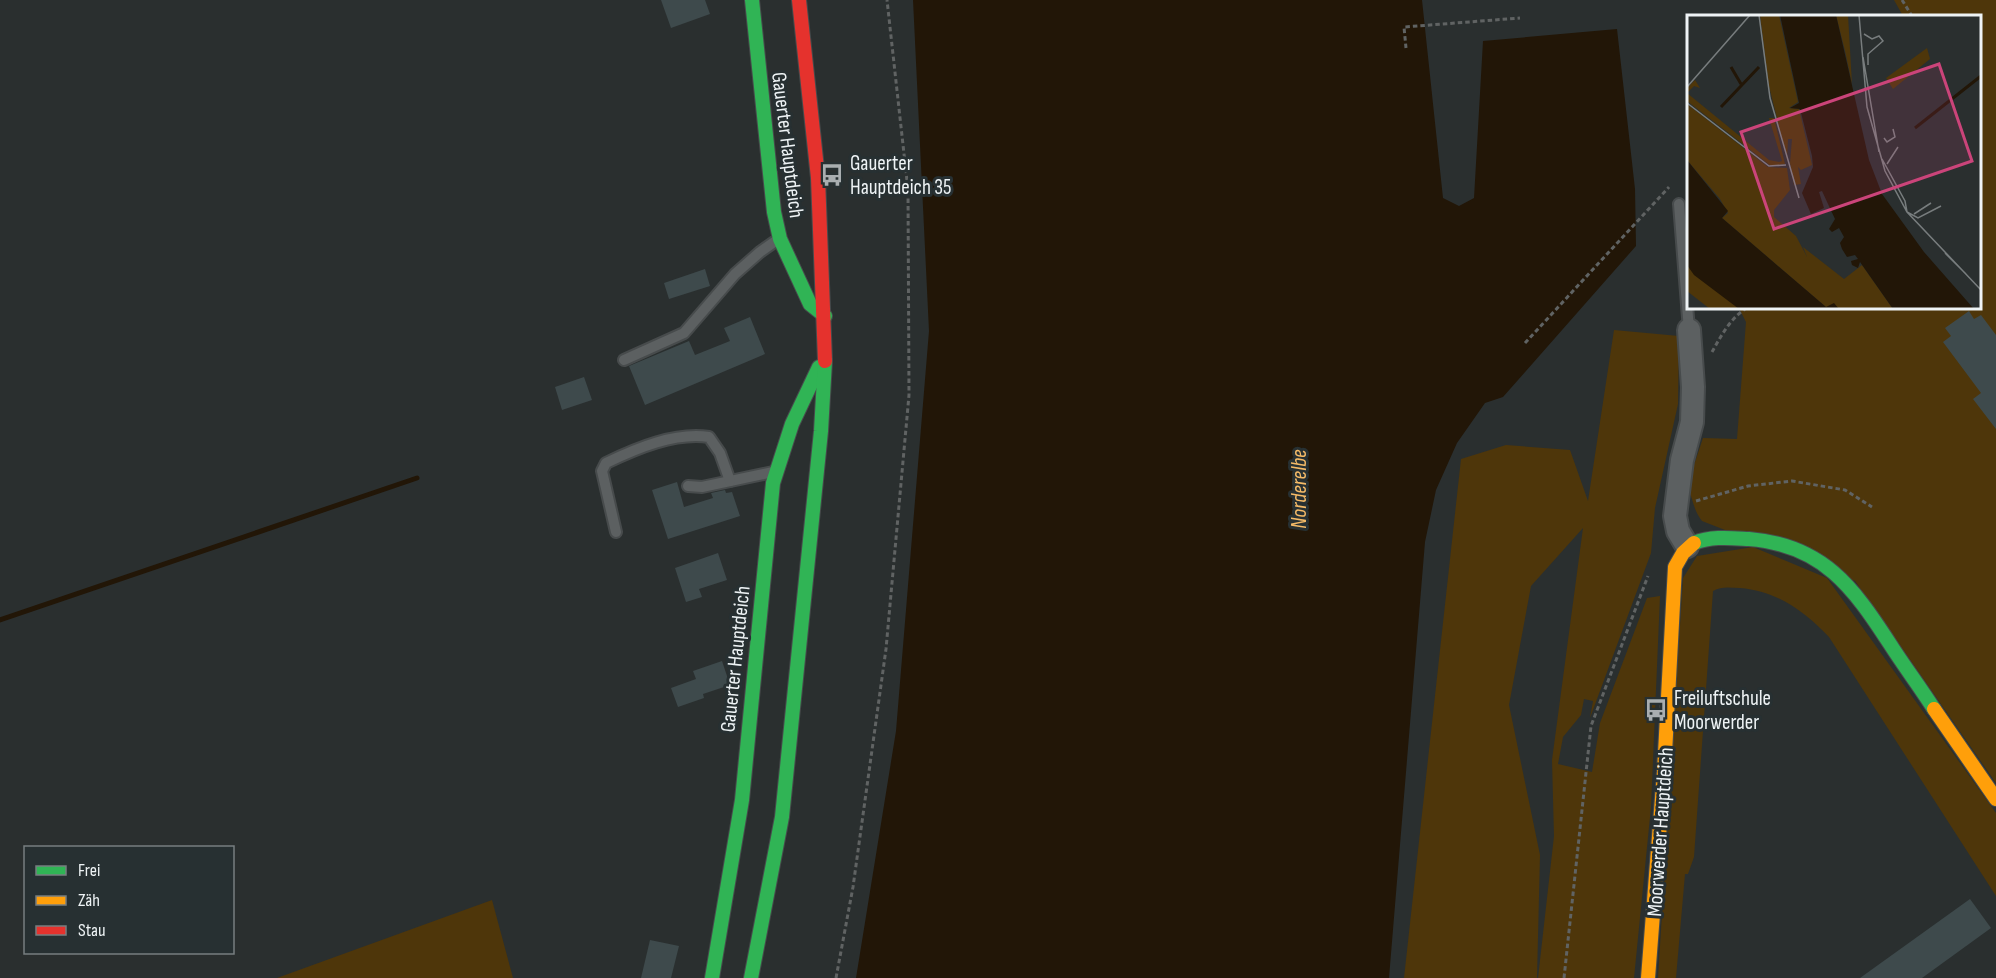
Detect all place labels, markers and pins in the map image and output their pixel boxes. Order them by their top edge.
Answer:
place label: Gauerter Hauptdeich 35 [850,151,952,200]
bus stop icon: Gauerter Hauptdeich 35 [819,162,845,188]
place label: Freiluftschule Moorwerder [1674,686,1771,735]
bus stop icon: Freiluftschule Moorwerder [1643,697,1669,723]

